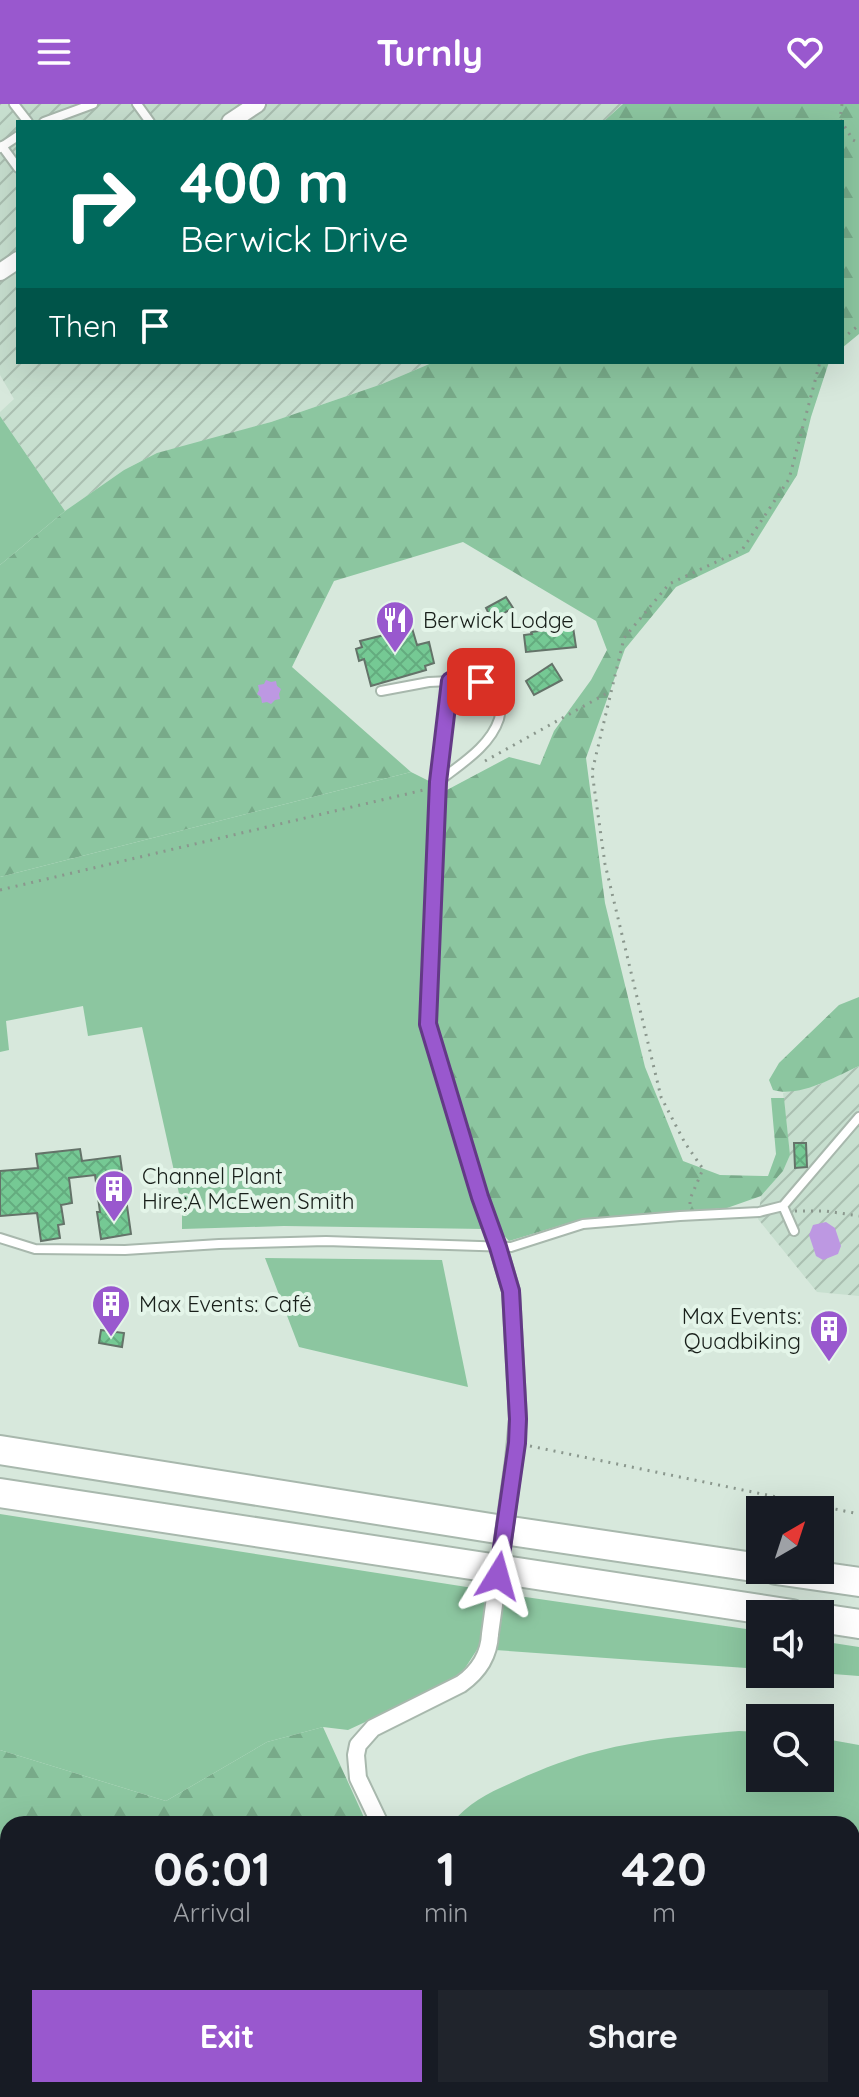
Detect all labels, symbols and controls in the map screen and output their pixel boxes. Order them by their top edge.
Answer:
icon: menu [32,30,76,74]
text: Turnly [376,30,483,75]
icon: heart [783,30,827,74]
text: 400 m [180,147,349,217]
icon: right [48,152,152,256]
text: Berwick Drive [180,216,409,261]
icon: arrive [133,304,177,348]
text: Then [48,307,117,345]
restaurant icon: Berwick Lodge [374,599,416,654]
place label: Berwick Lodge [423,606,574,634]
pin [447,648,515,716]
icon: arrive [459,660,503,704]
place label: Channel Plant Hire;A McEwen Smith [142,1162,354,1215]
building icon: Channel Plant Hire;A McEwen Smith [93,1168,135,1223]
building icon: Max Events: Café [90,1283,132,1338]
place label: Max Events: Café [139,1290,312,1318]
place label: Max Events: Quadbiking [682,1302,801,1355]
building icon: Max Events: Quadbiking [808,1308,850,1363]
north arrow [746,1496,834,1584]
map controls [746,1496,834,1792]
position arrow [456,1534,540,1618]
button: sound [746,1600,834,1688]
button: search [746,1704,834,1792]
text: 06:01 [153,1838,271,1898]
text: 1 [437,1838,455,1898]
text: 420 [622,1838,707,1898]
text: Arrival [173,1896,251,1929]
text: min [424,1896,468,1929]
text: m [652,1896,676,1929]
button: Exit [32,1990,422,2082]
button: Share [438,1990,828,2082]

